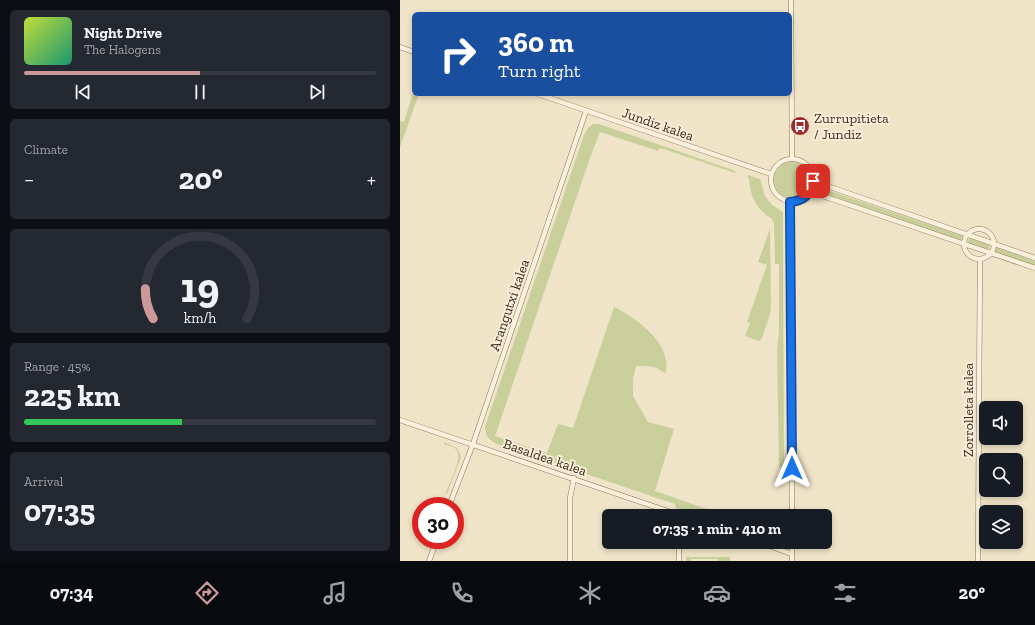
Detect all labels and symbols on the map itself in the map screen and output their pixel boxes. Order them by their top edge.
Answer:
street label: Jundiz kalea [620,104,696,145]
place label: Zurrupitieta / Jundiz [814,110,889,143]
bus stop icon: Zurrupitieta / Jundiz [789,115,811,137]
pin [796,164,830,198]
street label: Arangutxi kalea [486,257,533,353]
street label: Zorrolleta kalea [960,363,977,457]
street label: Basaldea kalea [501,435,589,480]
position arrow [771,447,813,489]
speed limit sign: 30 [412,497,464,549]

